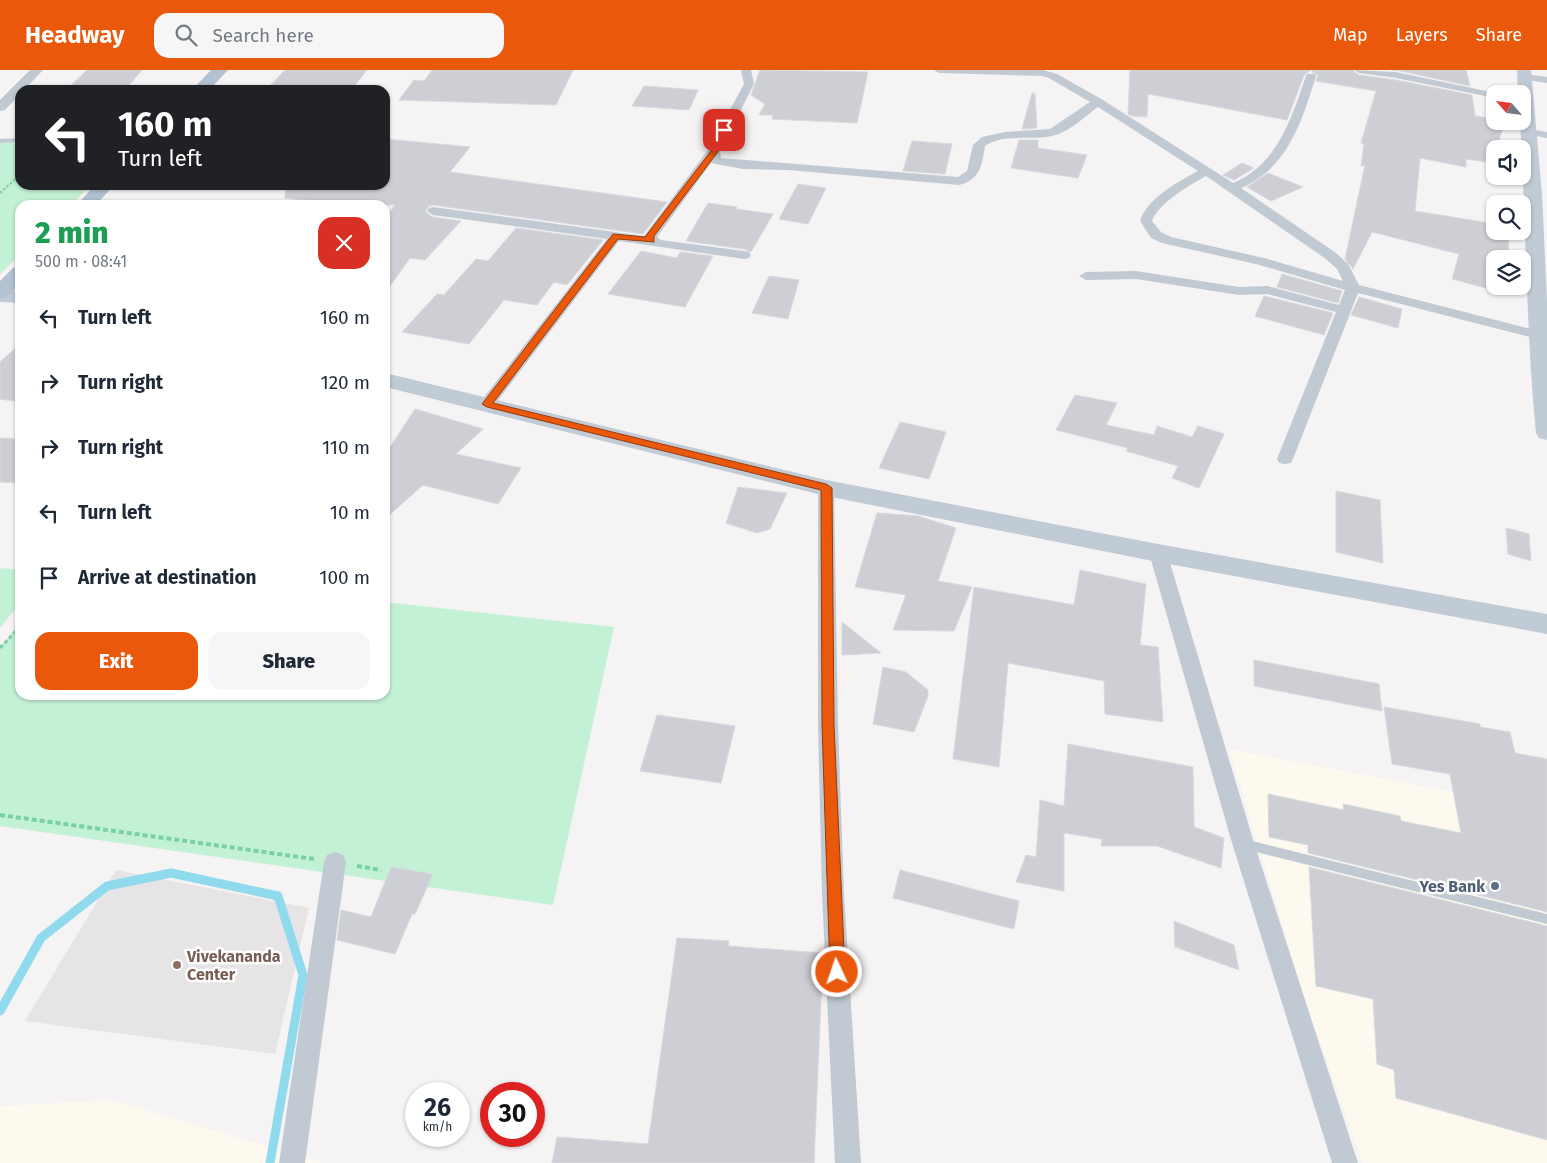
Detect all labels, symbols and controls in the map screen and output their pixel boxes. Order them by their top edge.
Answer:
search box [154,13,504,58]
text: Headway [25,21,124,49]
icon: search [172,21,200,49]
text: Search here [212,24,314,47]
text: Map [1333,24,1368,46]
text: Layers [1396,24,1448,46]
text: Share [1476,24,1522,46]
north arrow [1486,85,1531,130]
map controls [1486,85,1531,295]
text: 160 m [118,103,212,145]
icon: left [35,105,100,170]
pin [703,109,745,151]
icon: arrive [710,116,738,144]
button: sound [1486,140,1531,185]
text: Turn left [118,145,202,172]
button: search [1486,195,1531,240]
text: 2 min [35,215,108,251]
button: close [318,217,370,269]
button: layers [1486,250,1531,295]
text: 500 m · 08:41 [35,252,127,271]
icon: left [35,304,63,332]
text: Turn left [78,306,152,329]
text: 160 m [320,306,370,329]
icon: right [35,369,63,397]
text: Turn right [78,371,163,394]
text: 120 m [320,371,370,394]
icon: right [35,434,63,462]
text: Turn right [78,436,163,459]
text: 110 m [322,436,370,459]
icon: left [35,499,63,527]
text: Turn left [78,501,152,524]
text: 10 m [330,501,370,524]
icon: arrive [35,564,63,592]
text: Arrive at destination [78,566,257,589]
text: 100 m [319,566,370,589]
button: Exit [35,632,198,690]
button: Share [208,632,370,690]
place label: Yes Bank [1418,877,1485,896]
marker: Yes Bank [1489,880,1501,892]
position arrow [810,945,862,997]
place label: Vivekananda Center [186,947,281,984]
marker: Vivekananda Center [171,959,183,971]
speed limit sign: 30 [480,1082,545,1147]
text: 26 [424,1093,451,1123]
text: km/h [423,1120,452,1134]

